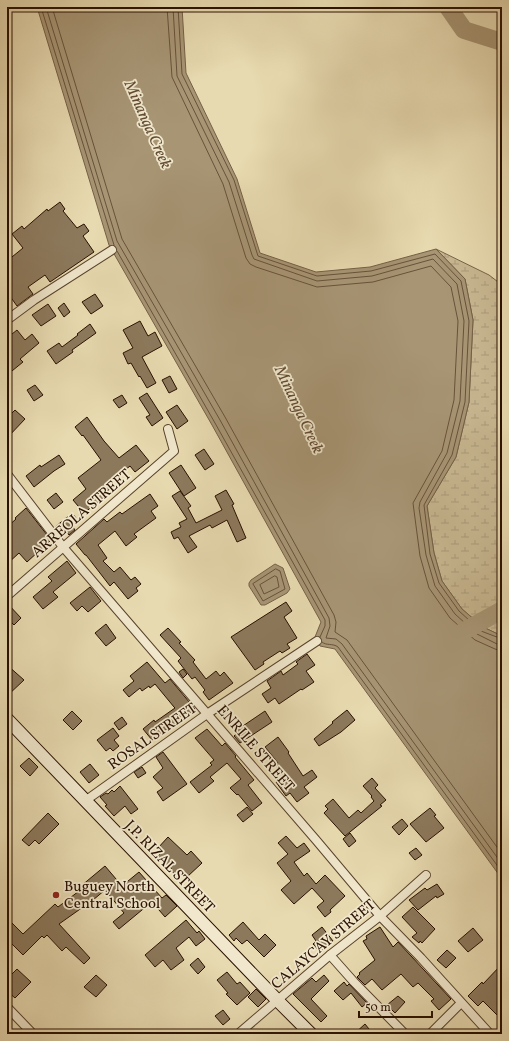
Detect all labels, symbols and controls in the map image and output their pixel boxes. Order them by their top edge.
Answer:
water label: Minanga Creek [117,76,177,173]
water label: Minanga Creek [268,361,328,458]
street label: ARREOLA STREET [28,465,137,563]
street label: ROSAL STREET [104,699,202,776]
street label: ENRILE STREET [211,701,299,797]
street label: J.P. RIZAL STREET [119,816,219,918]
place label: Buguey North Central School [64,877,160,915]
marker: Buguey North Central School [51,890,61,900]
street label: CALAYCAY STREET [267,895,381,995]
scale bar [359,993,432,1019]
text: 50 m [365,1000,391,1016]

